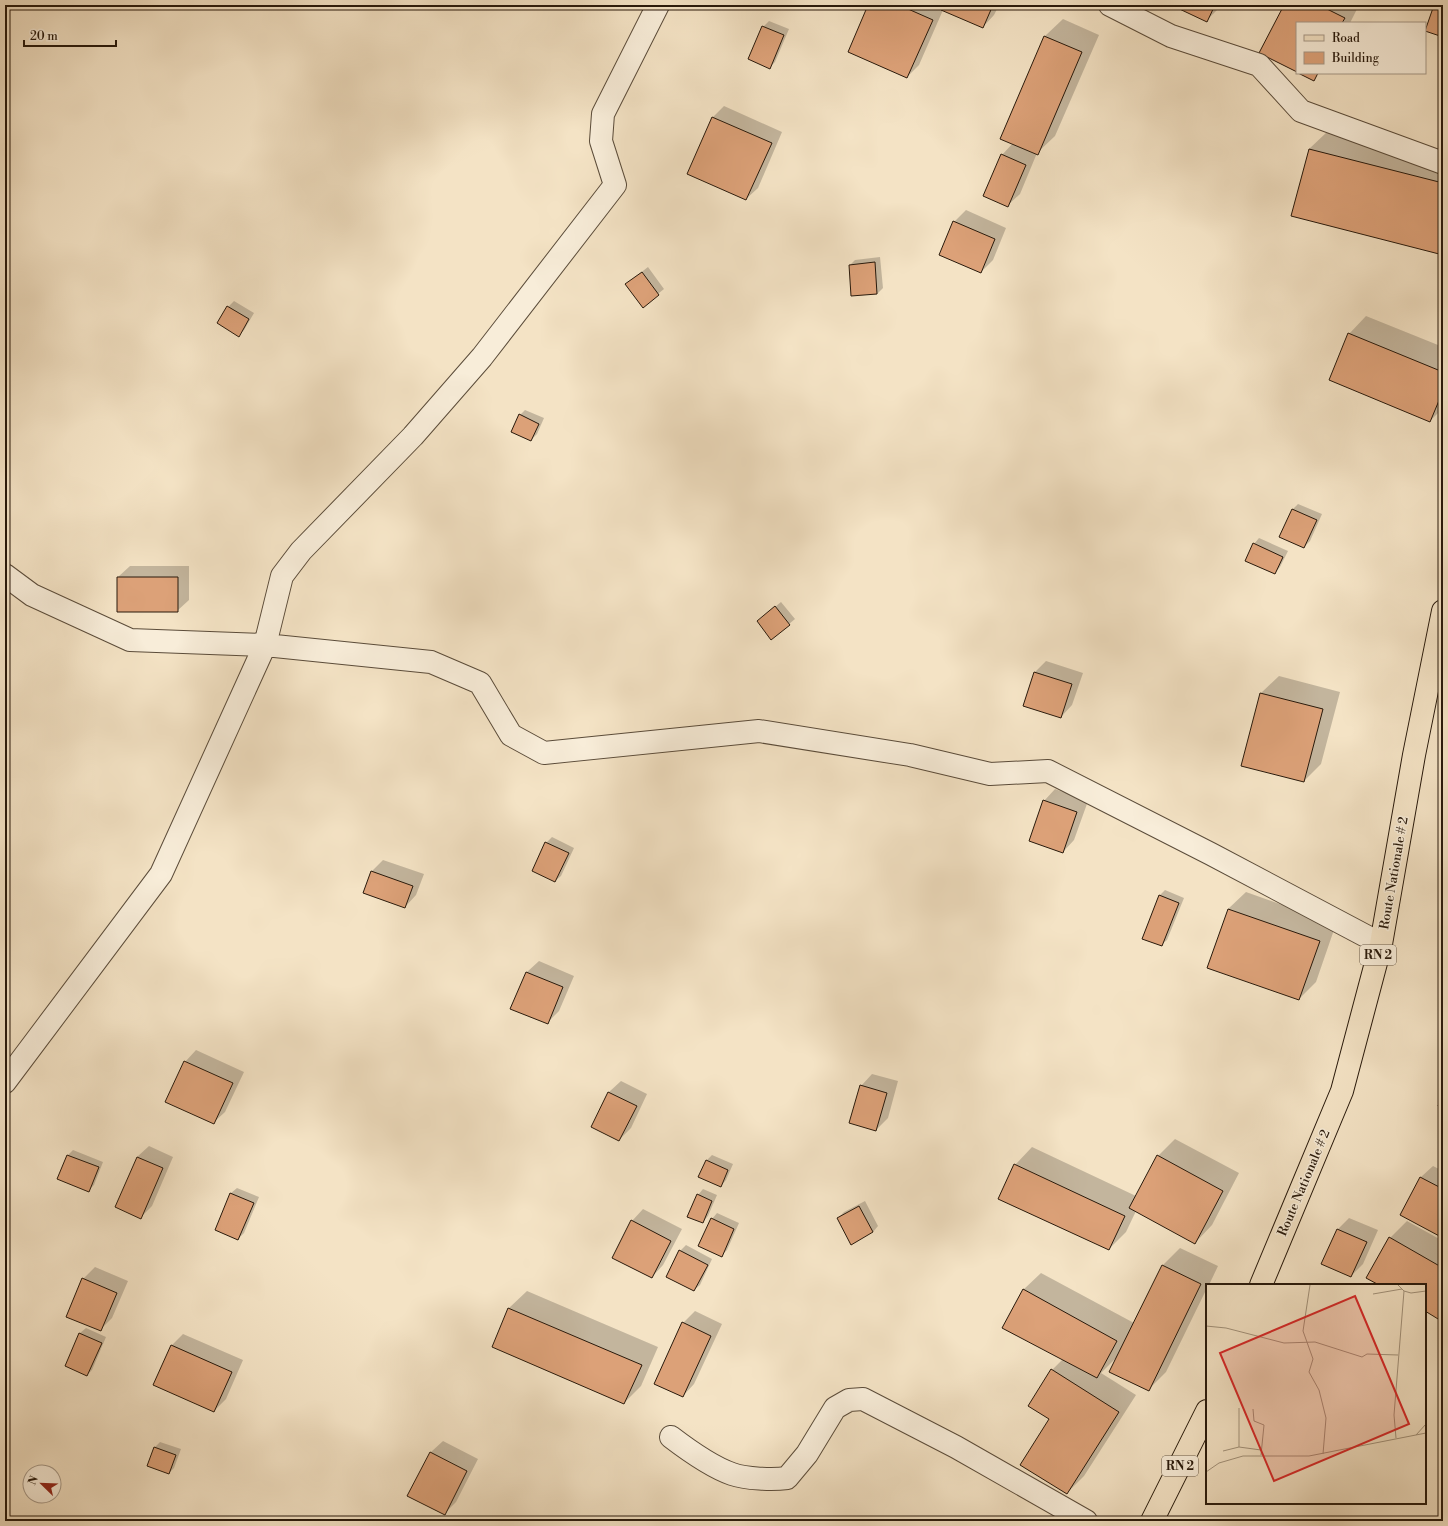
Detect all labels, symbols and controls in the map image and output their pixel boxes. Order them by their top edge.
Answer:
scale bar [24,22,116,48]
legend [1296,22,1426,74]
text: 20 m [30,29,58,44]
text: Road [1332,31,1360,46]
text: Building [1331,51,1380,66]
street label: Route Nationale # 2 [1376,815,1412,931]
road number: RN 2 [1360,945,1396,965]
street label: Route Nationale # 2 [1274,1127,1334,1239]
inset map [1206,1284,1426,1504]
road number: RN 2 [1162,1456,1198,1476]
north arrow [22,1464,62,1504]
text: N [26,1473,42,1487]

